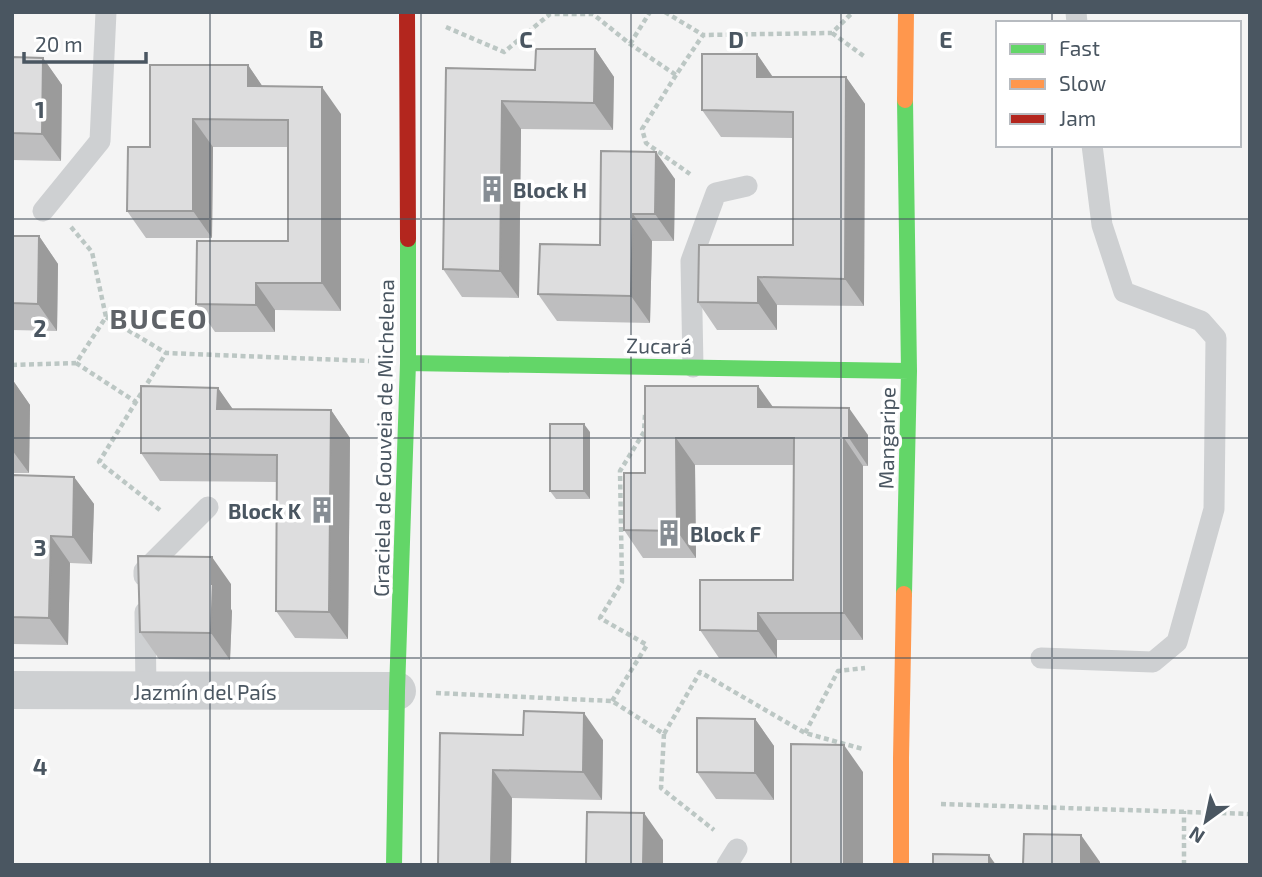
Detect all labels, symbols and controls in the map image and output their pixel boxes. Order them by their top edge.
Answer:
scale bar [24,21,147,65]
legend [996,21,1241,147]
text: B [309,25,323,53]
text: C [519,25,533,53]
text: D [728,25,744,53]
text: E [939,25,953,53]
text: 20 m [35,31,83,56]
text: Fast [1059,35,1100,60]
text: Slow [1059,70,1106,95]
text: 1 [35,95,45,123]
text: Jam [1059,105,1096,130]
building icon: Block H [477,174,507,204]
place label: Block H [513,177,587,202]
street label: Graciela de Gouveia de Michelena [368,279,398,597]
district label: BUCEO [110,301,208,335]
text: 2 [33,314,47,342]
street label: Zucará [626,332,692,358]
street label: Mangaripe [873,387,899,489]
building icon: Block K [307,495,337,525]
place label: Block K [228,498,302,523]
building icon: Block F [654,518,684,548]
place label: Block F [690,521,762,546]
text: 3 [33,533,47,561]
street label: Jazmín del País [133,679,277,704]
text: 4 [33,752,47,780]
north arrow [1171,786,1241,856]
text: N [1184,822,1208,849]

